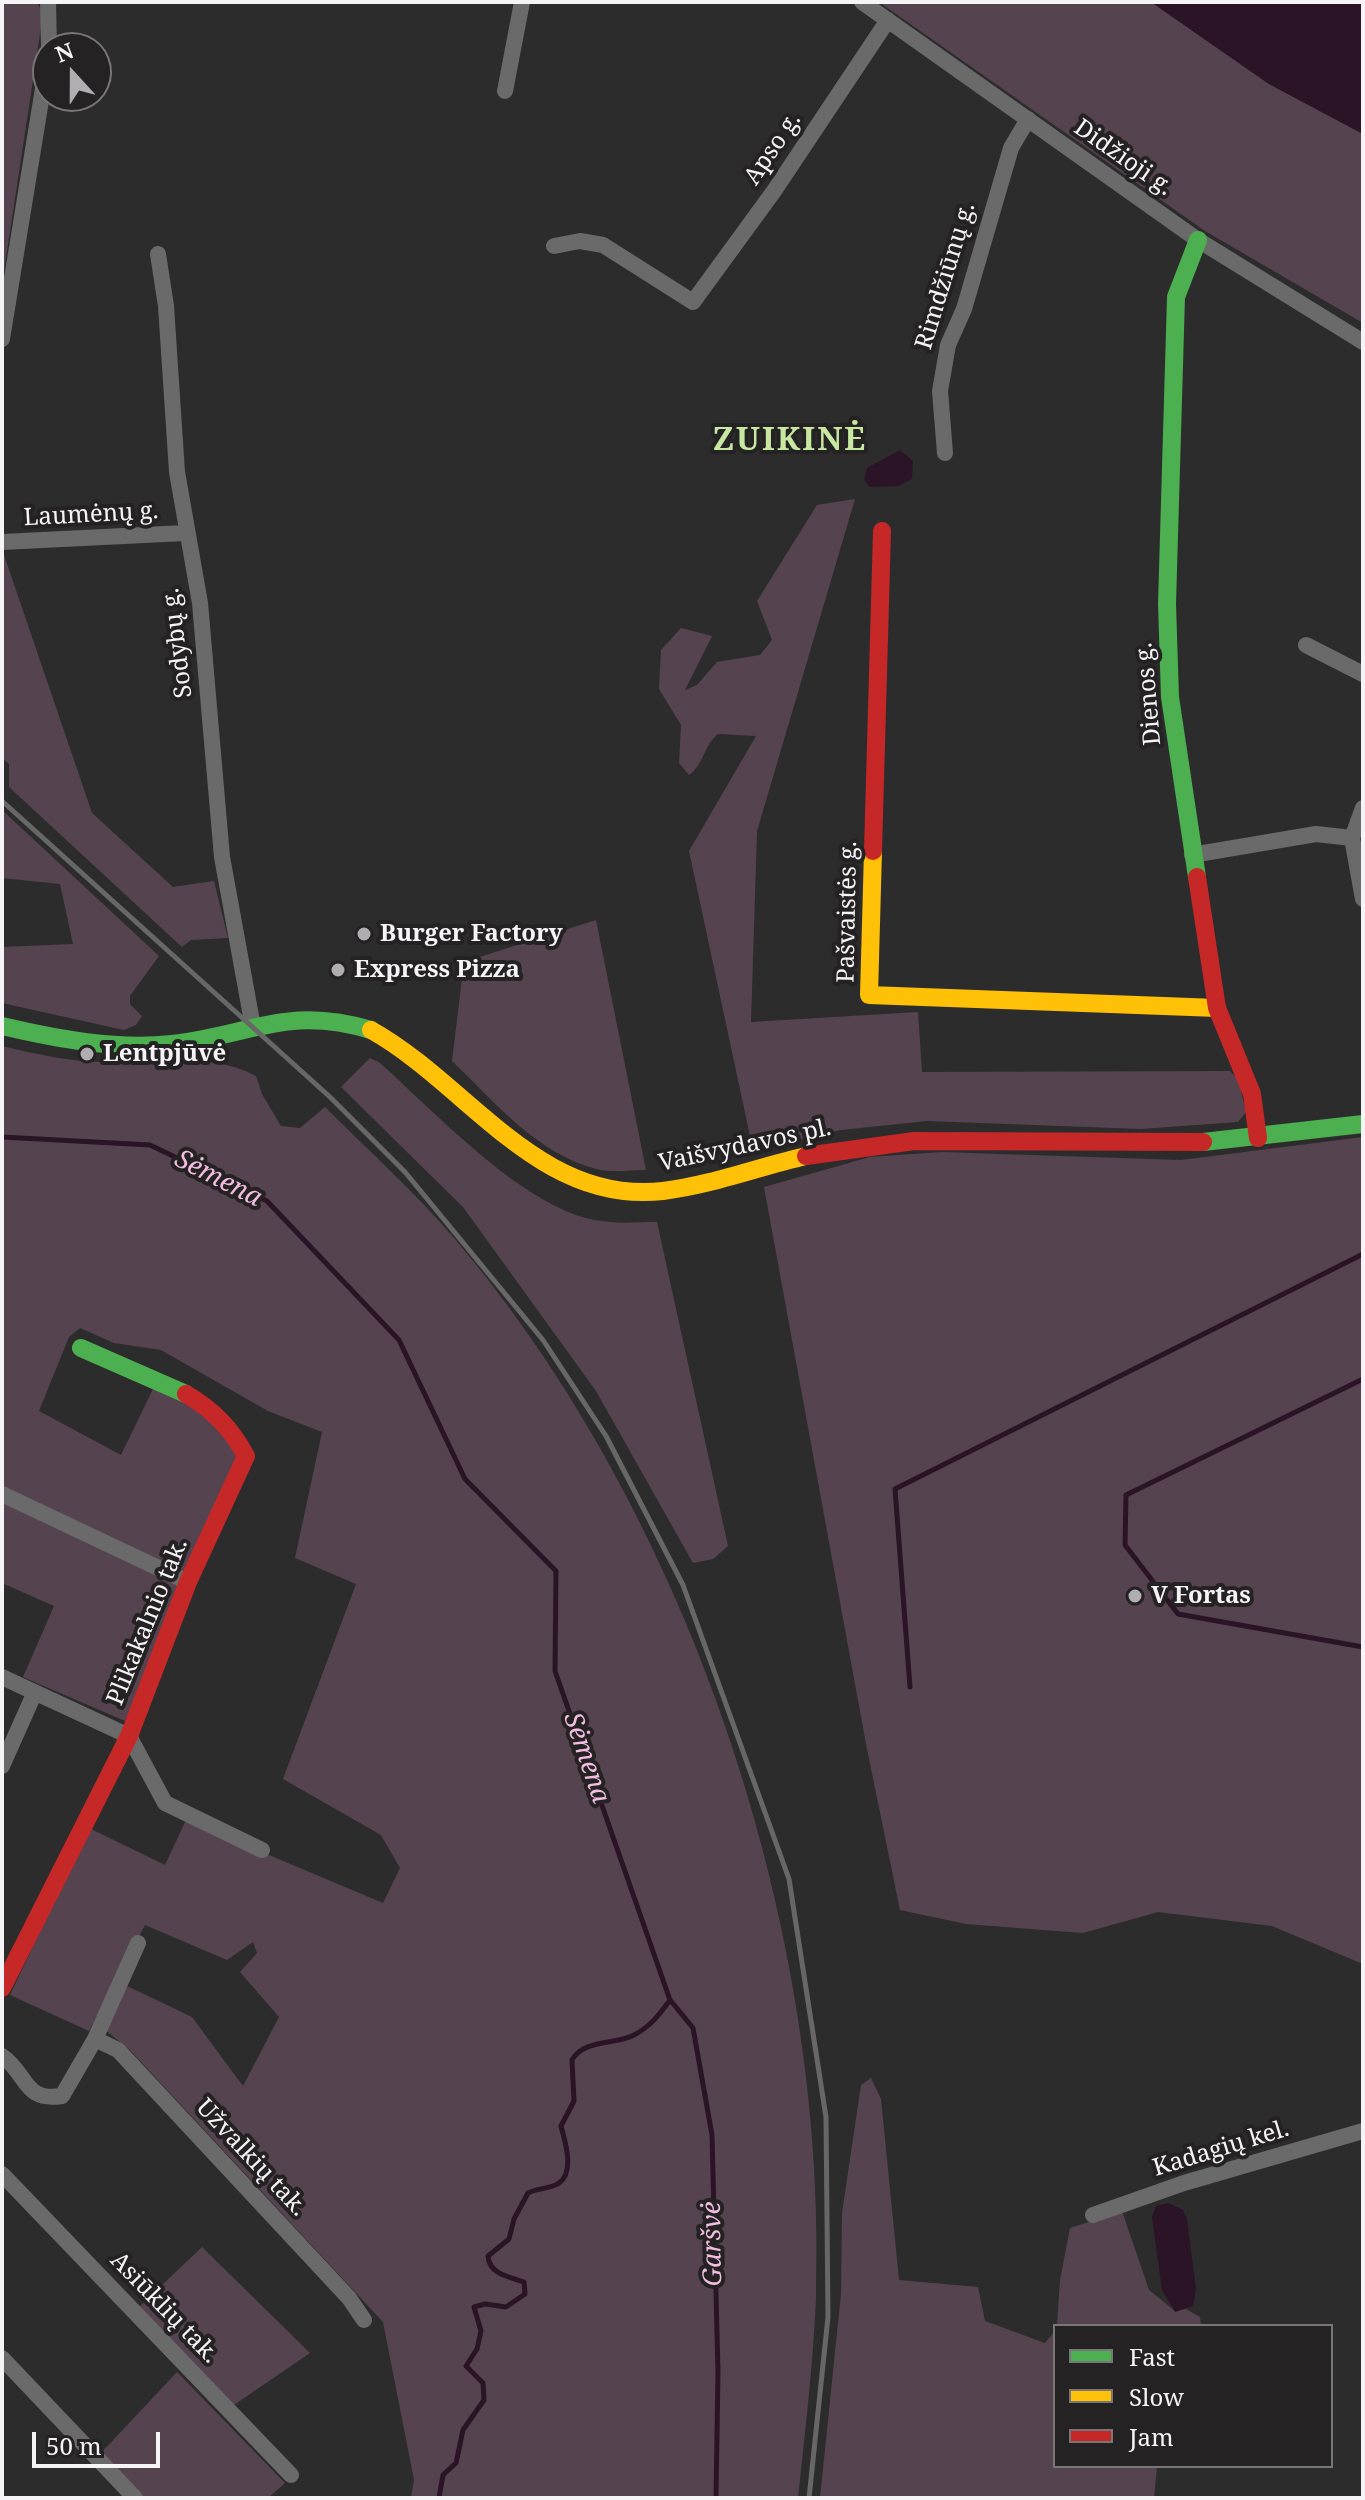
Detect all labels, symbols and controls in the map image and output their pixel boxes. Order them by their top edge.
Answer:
north arrow [32,32,112,112]
text: N [51,34,78,69]
street label: Apso g. [738,107,808,191]
street label: Didžioji g. [1068,114,1178,202]
street label: Rimdžiūnų g. [910,199,982,353]
district label: ZUIKINĖ [713,422,867,460]
street label: Laumėnų g. [23,497,159,533]
street label: Sodybų g. [157,586,199,700]
street label: Dienos g. [1130,641,1168,747]
street label: Pašvaistės g. [832,841,864,983]
place label: Burger Factory [380,920,563,948]
marker: Burger Factory [355,925,373,943]
place label: Express Pizza [354,956,520,984]
marker: Express Pizza [329,961,347,979]
place label: Lentpjūvė [103,1040,226,1068]
marker: Lentpjūvė [78,1045,96,1063]
street label: Vaišvydavos pl. [656,1114,834,1178]
water label: Sėmena [169,1144,267,1214]
street label: Plikakalnio tak. [101,1534,195,1710]
place label: V Fortas [1151,1582,1251,1610]
marker: V Fortas [1126,1587,1144,1605]
water label: Sėmena [556,1709,616,1807]
street label: Užvalkių tak. [189,2094,313,2222]
street label: Kadagių kel. [1150,2115,1292,2183]
water label: Garšvė [697,2201,729,2287]
street label: Asiūklių tak. [104,2246,224,2370]
legend [1053,2324,1333,2468]
text: Fast [1129,2340,1175,2373]
text: Slow [1129,2380,1184,2413]
scale bar [36,2416,164,2466]
text: Jam [1129,2420,1174,2453]
text: 50 m [46,2429,102,2462]

